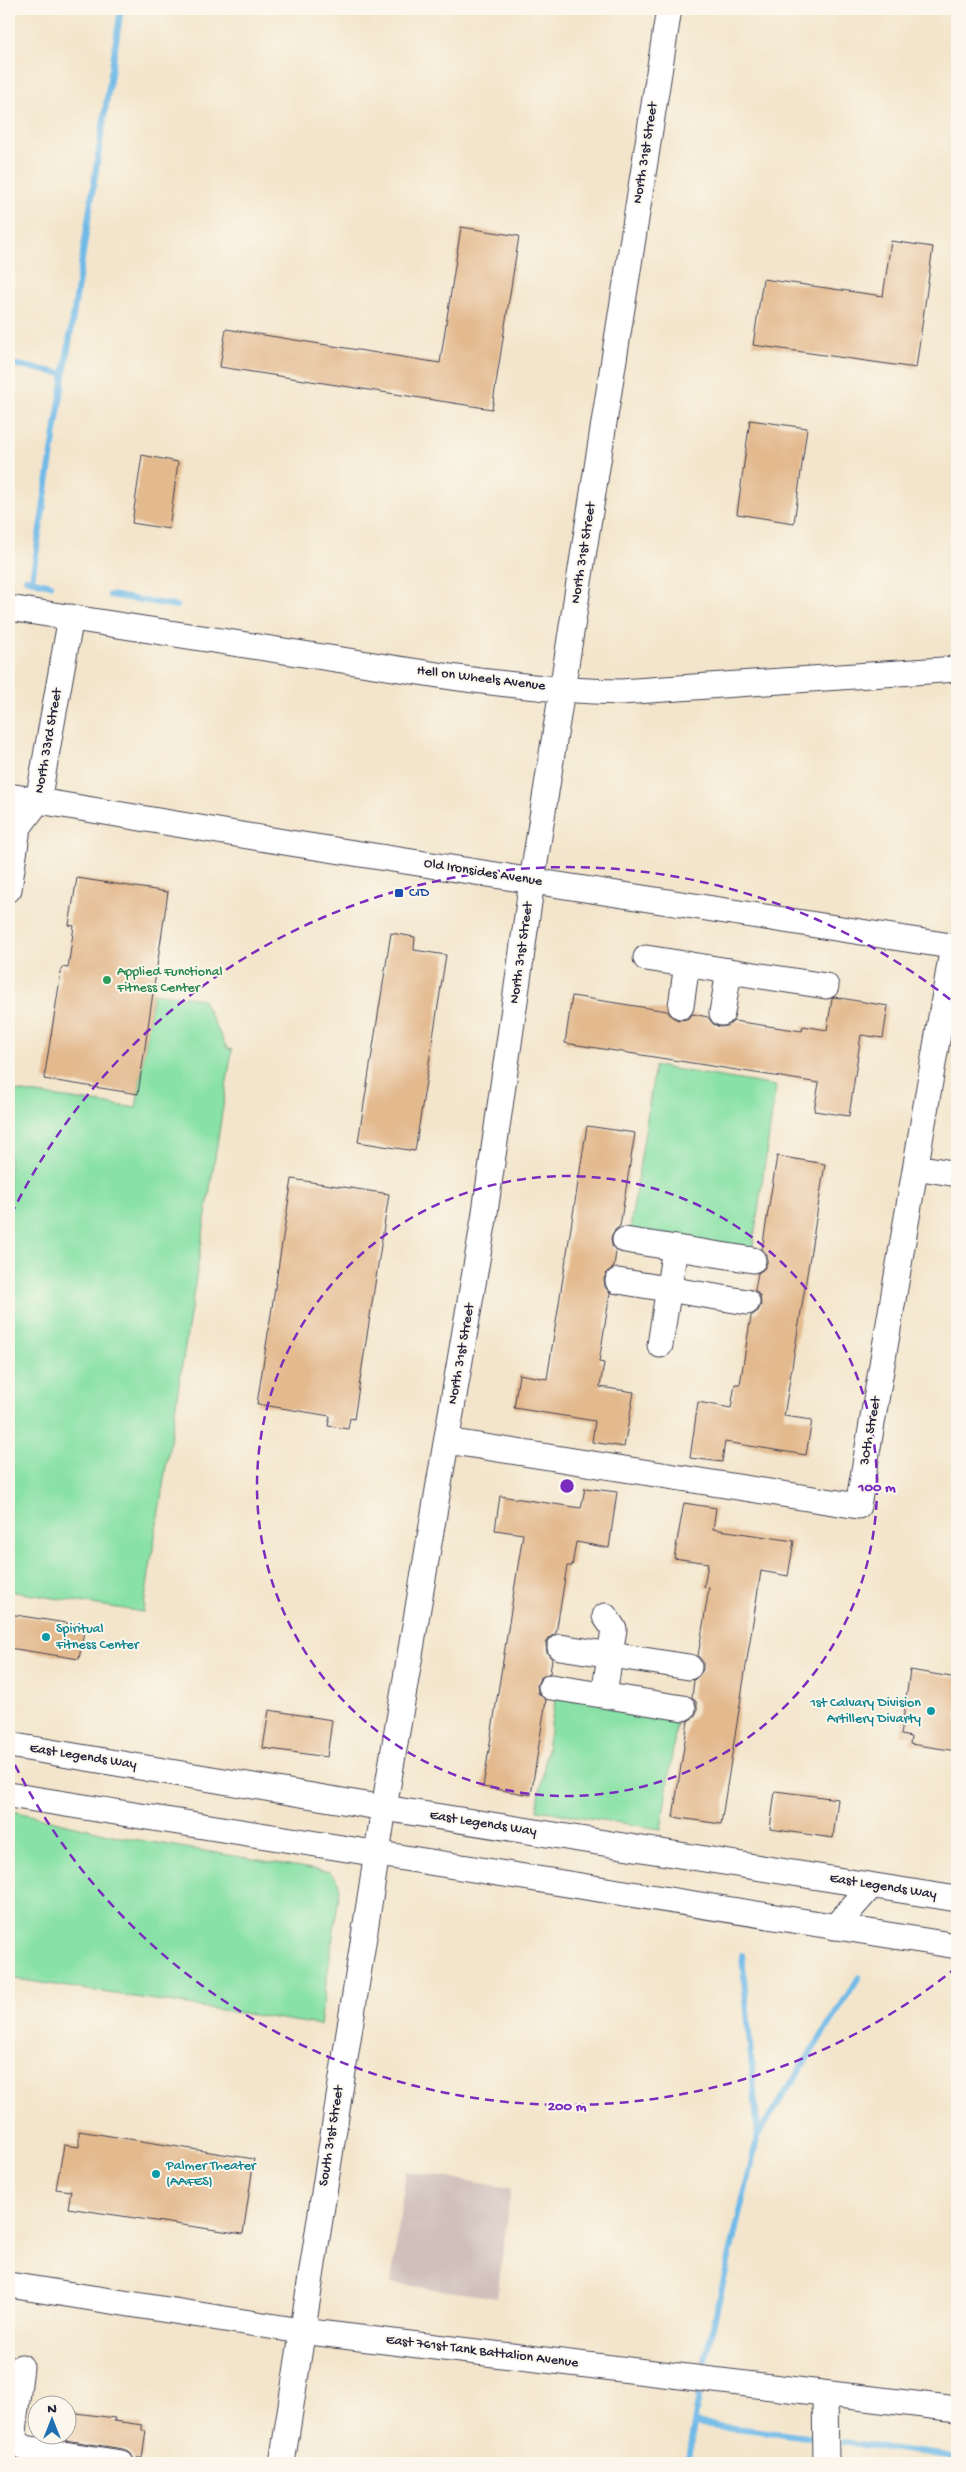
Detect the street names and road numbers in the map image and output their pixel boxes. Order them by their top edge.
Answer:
street label: North 31st Street [630,100,663,205]
street label: North 31st Street [568,500,601,605]
street label: Hell on Wheels Avenue [416,663,547,695]
street label: North 33rd Street [31,686,67,795]
street label: Old Ironsides Avenue [423,855,544,891]
street label: North 31st Street [506,900,538,1005]
street label: North 31st Street [445,1301,479,1406]
street label: 30th Street [856,1394,886,1467]
street label: East Legends Way [28,1740,138,1774]
street label: East Legends Way [428,1807,538,1841]
street label: East Legends Way [828,1870,938,1904]
street label: South 31st Street [316,2083,349,2187]
street label: East 761st Tank Battalion Avenue [385,2332,580,2372]

